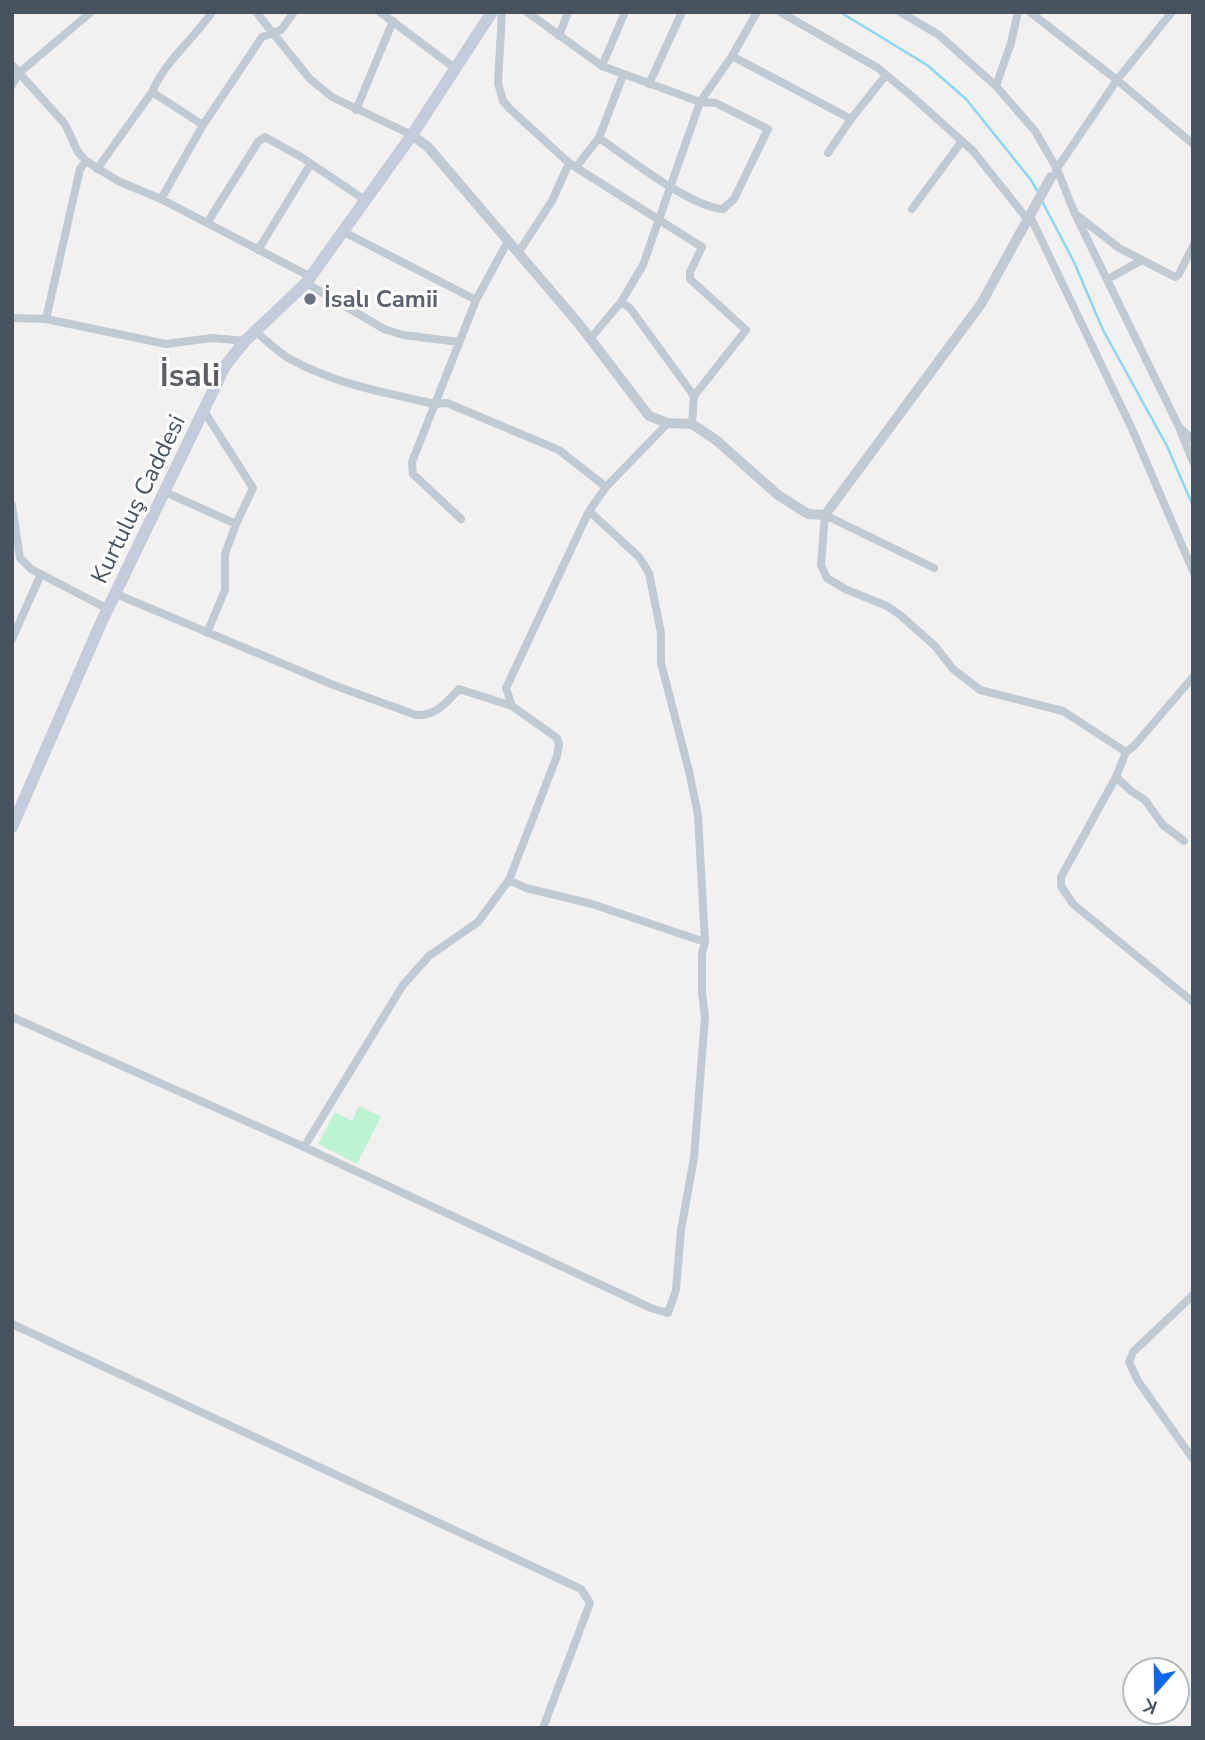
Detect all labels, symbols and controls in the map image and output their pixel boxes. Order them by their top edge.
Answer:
place label: İsalı Camii [324,283,438,315]
marker: İsalı Camii [302,291,318,307]
district label: İsali [160,354,220,397]
street label: Kurtuluş Caddesi [83,409,193,589]
north arrow [1121,1656,1191,1726]
text: K [1139,1691,1161,1720]

